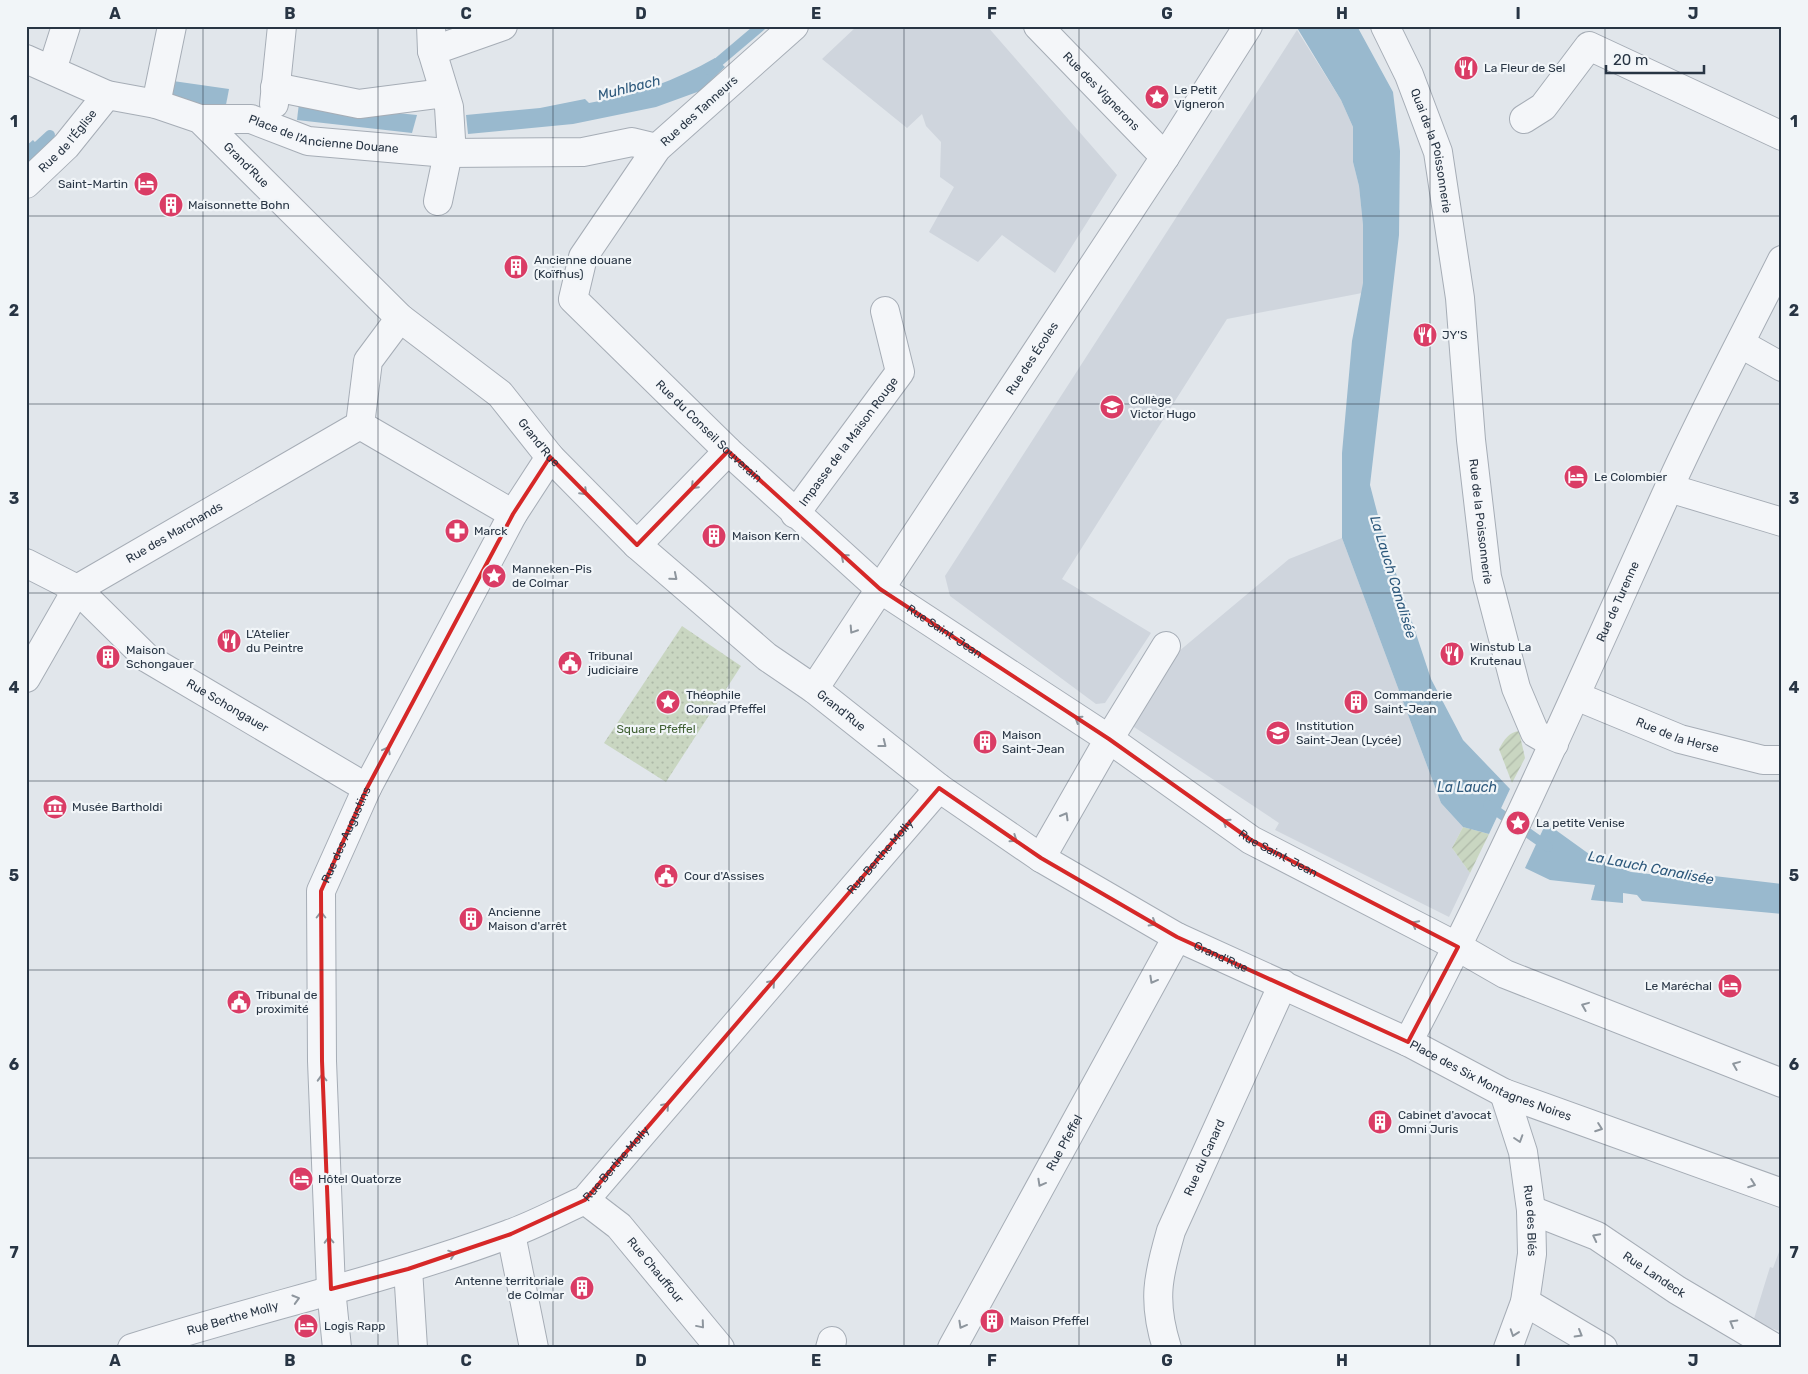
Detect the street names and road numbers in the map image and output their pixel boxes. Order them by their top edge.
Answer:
street label: Rue des Vignerons [1060,49,1143,134]
street label: Rue des Tanneurs [658,73,740,149]
street label: Quai de la Poissonnerie [1408,86,1454,214]
street label: Rue de l'Église [36,106,100,175]
street label: Place de l'Ancienne Douane [247,112,399,156]
street label: Grand'Rue [221,139,272,191]
street label: Rue des Écoles [1003,319,1061,397]
street label: Impasse de la Maison Rouge [796,374,901,509]
street label: Rue du Conseil Souverain [653,377,765,485]
street label: Grand'Rue [515,416,563,470]
street label: Rue de la Poissonnerie [1466,458,1496,586]
street label: Rue des Marchands [123,499,225,566]
street label: Rue de Turenne [1594,559,1642,644]
street label: Rue Saint-Jean [904,602,985,661]
street label: Rue Schongauer [184,676,271,735]
street label: Grand'Rue [814,687,869,734]
street label: Rue de la Herse [1634,715,1721,756]
street label: Rue des Augustins [318,784,374,885]
street label: Rue Berthe Molly [844,816,916,897]
street label: Rue Saint-Jean [1236,826,1320,880]
street label: Grand'Rue [1192,939,1251,975]
street label: Place des Six Montagnes Noires [1407,1037,1573,1124]
street label: Rue Pfeffel [1043,1112,1085,1173]
street label: Rue du Canard [1181,1117,1228,1198]
street label: Rue Berthe Molly [580,1123,653,1204]
street label: Rue des Blés [1521,1184,1539,1256]
street label: Rue Chauffour [624,1234,687,1306]
street label: Rue Landeck [1620,1249,1689,1301]
street label: Rue Berthe Molly [185,1298,280,1338]

